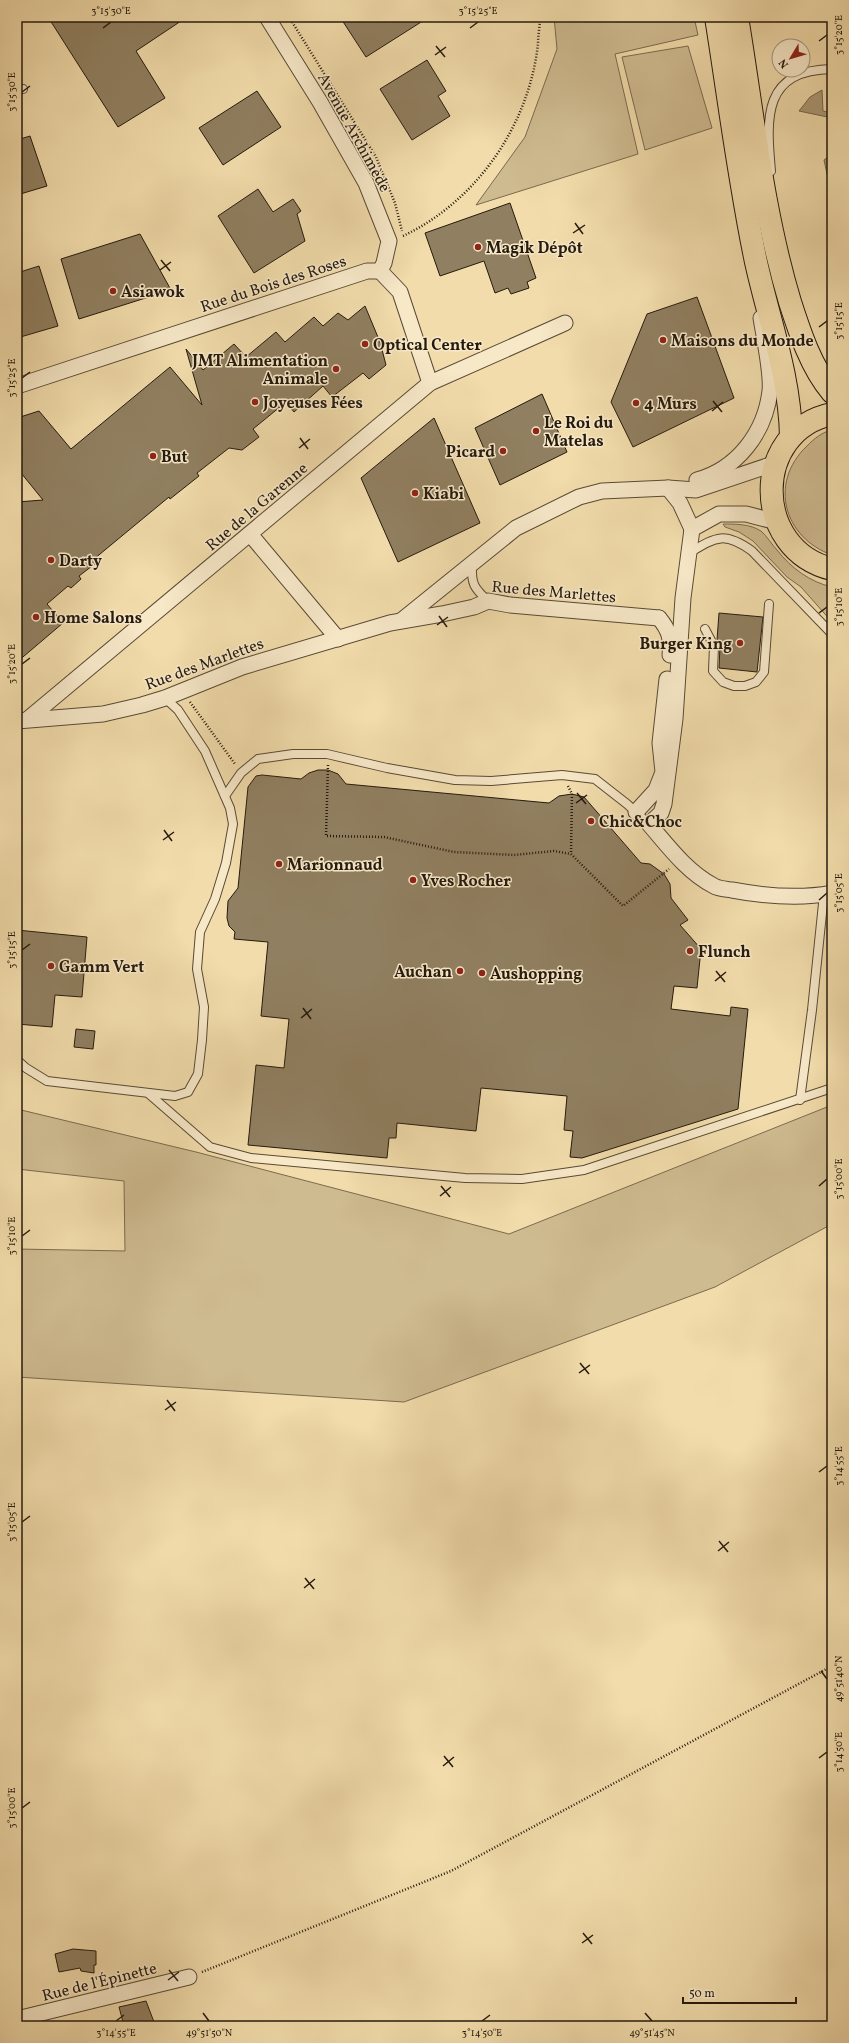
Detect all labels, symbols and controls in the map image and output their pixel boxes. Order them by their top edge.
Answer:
text: 3°15'30"E [91,4,131,18]
text: 3°15'25"E [458,4,498,18]
text: 3°15'20"E [832,15,846,55]
north arrow [771,38,811,78]
text: N [776,55,793,71]
street label: Avenue Archimède [311,69,395,196]
text: 3°15'30"E [5,72,19,112]
place label: Magik Dépôt [486,238,583,260]
marker: Magik Dépôt [473,242,483,252]
street label: Rue du Bois des Roses [198,251,350,319]
place label: Asiawok [121,282,185,304]
marker: Asiawok [108,286,118,296]
text: 3°15'15"E [832,302,846,340]
place label: Maisons du Monde [671,331,814,353]
place label: Optical Center [373,335,482,357]
marker: Maisons du Monde [658,335,668,345]
marker: Optical Center [360,339,370,349]
place label: JMT Alimentation Animale [191,351,328,391]
text: 3°15'25"E [5,358,19,398]
marker: JMT Alimentation Animale [331,364,341,374]
place label: Joyeuses Fées [262,393,363,415]
place label: 4 Murs [644,394,697,416]
marker: Joyeuses Fées [250,397,260,407]
marker: 4 Murs [631,398,641,408]
place label: Le Roi du Matelas [544,413,614,453]
marker: Le Roi du Matelas [531,426,541,436]
place label: Picard [446,442,495,464]
marker: Picard [498,446,508,456]
place label: But [161,447,188,469]
marker: But [148,451,158,461]
street label: Rue de la Garenne [202,458,313,557]
place label: Kiabi [423,484,464,506]
marker: Kiabi [410,488,420,498]
place label: Darty [59,551,102,573]
marker: Darty [46,555,56,565]
street label: Rue des Marlettes [491,577,617,609]
text: 3°15'10"E [832,588,846,626]
place label: Home Salons [44,608,142,630]
marker: Home Salons [31,612,41,622]
street label: Rue des Marlettes [142,633,267,697]
place label: Burger King [640,634,732,656]
marker: Burger King [735,638,745,648]
text: 3°15'20"E [5,644,19,684]
place label: Chic&Choc [599,812,683,834]
marker: Chic&Choc [586,816,596,826]
place label: Marionnaud [287,855,383,877]
marker: Marionnaud [274,859,284,869]
place label: Yves Rocher [421,871,511,893]
text: 3°15'05"E [832,873,846,913]
marker: Yves Rocher [408,875,418,885]
text: 3°15'15"E [5,931,19,969]
place label: Flunch [698,942,751,964]
marker: Flunch [685,946,695,956]
place label: Gamm Vert [59,957,144,979]
marker: Gamm Vert [46,961,56,971]
place label: Auchan [394,962,452,984]
place label: Aushopping [490,964,582,986]
marker: Auchan [455,966,465,976]
marker: Aushopping [477,968,487,978]
text: 3°15'00"E [832,1159,846,1199]
text: 3°15'10"E [5,1217,19,1255]
text: 3°14'55"E [832,1446,846,1486]
text: 3°15'05"E [5,1502,19,1542]
text: 49°51'40"N [832,1655,846,1702]
text: 3°14'50"E [832,1732,846,1772]
text: 3°15'00"E [5,1788,19,1828]
street label: Rue de l'Épinette [40,1958,159,2008]
scale bar [683,1979,796,2005]
text: 50 m [689,1986,715,2002]
text: 3°14'55"E [96,2026,136,2040]
text: 49°51'50"N [186,2026,233,2040]
text: 3°14'50"E [462,2026,502,2040]
text: 49°51'45"N [629,2026,675,2040]

